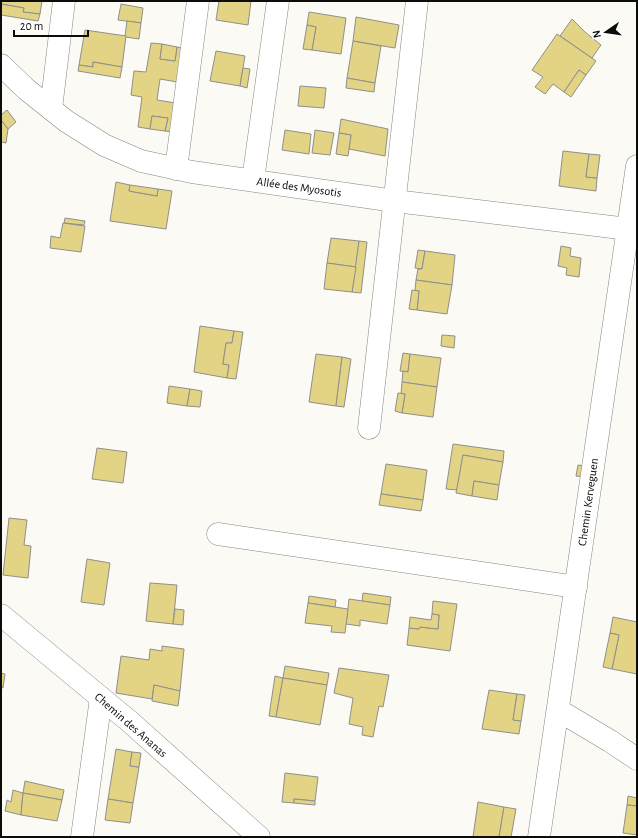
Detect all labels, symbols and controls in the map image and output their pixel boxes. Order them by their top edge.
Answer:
scale bar [14,12,88,38]
north arrow [586,12,626,52]
text: 20 m [20,20,43,32]
text: N [591,29,603,39]
street label: Allée des Myosotis [256,175,342,200]
street label: Chemin Kerveguen [576,457,600,547]
street label: Chemin des Ananas [93,690,169,760]

